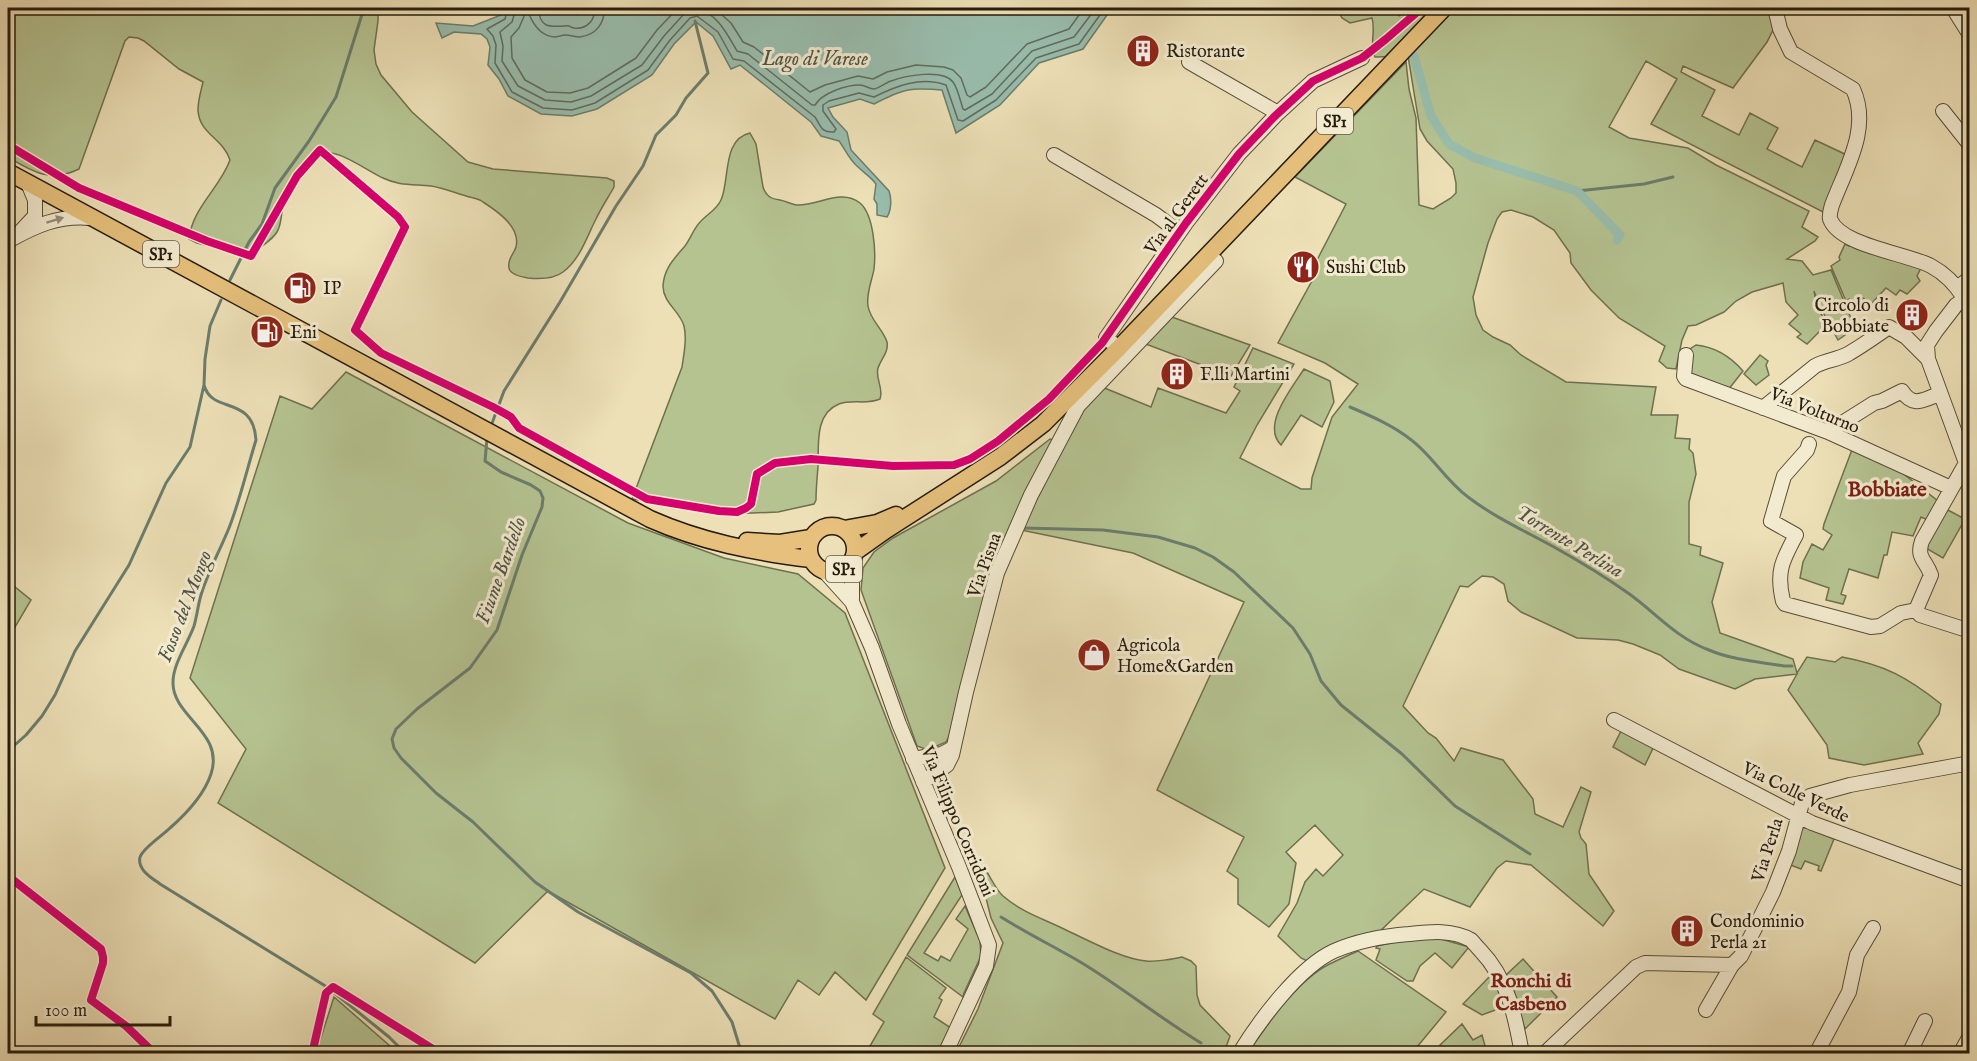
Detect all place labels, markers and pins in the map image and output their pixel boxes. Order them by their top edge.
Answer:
building icon: Ristorante [1125,33,1161,69]
place label: Ristorante [1166,41,1245,64]
restaurant icon: Sushi Club [1285,249,1321,285]
place label: Sushi Club [1326,257,1406,280]
fuel station icon: IP [282,270,318,306]
place label: IP [323,278,341,301]
place label: Circolo di Bobbiate [1815,295,1889,339]
building icon: Circolo di Bobbiate [1894,297,1930,333]
fuel station icon: Eni [249,314,285,350]
place label: Eni [290,322,317,345]
building icon: F.lli Martini [1159,356,1195,392]
place label: F.lli Martini [1200,364,1290,387]
place label: Agricola Home&Garden [1116,635,1234,679]
shop icon: Agricola Home&Garden [1076,637,1112,673]
place label: Condominio Perla 21 [1710,911,1804,955]
building icon: Condominio Perla 21 [1669,913,1705,949]

